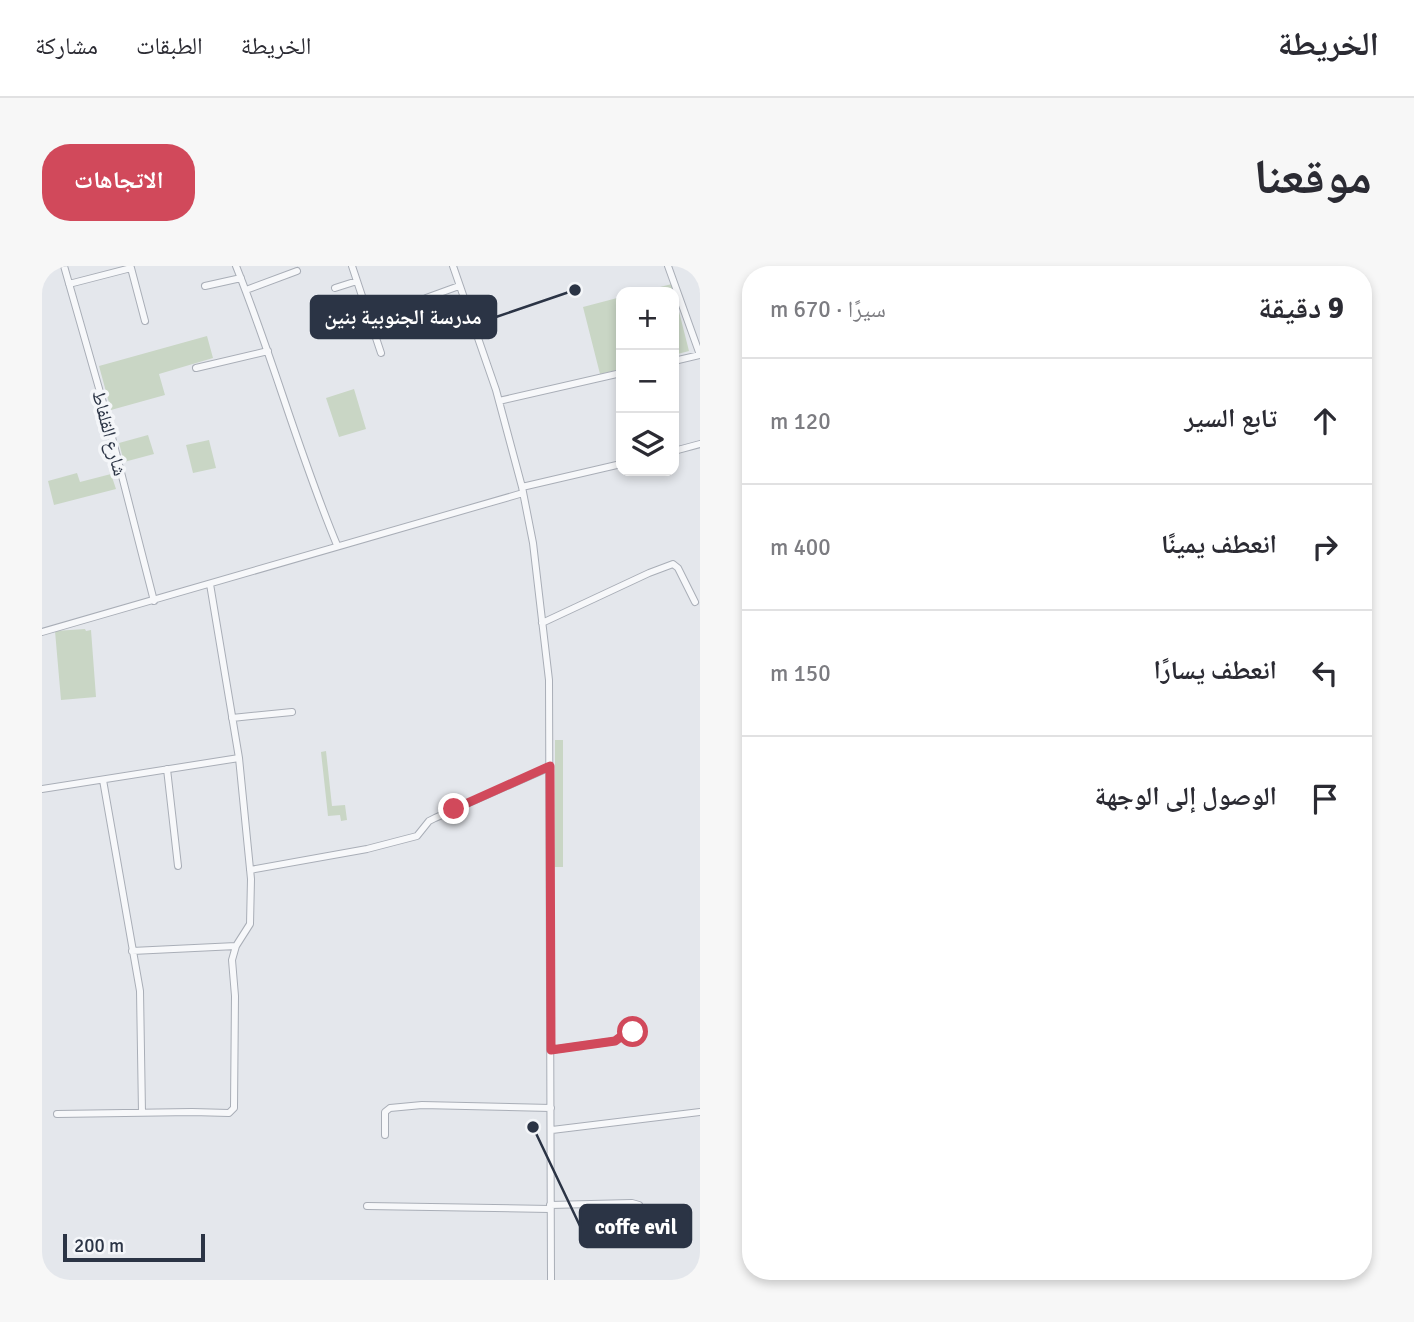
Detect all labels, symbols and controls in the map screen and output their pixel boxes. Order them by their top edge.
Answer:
text: الخريطة [1278,24,1379,65]
text: مشاركة [35,31,98,61]
text: الطبقات [136,31,203,61]
text: الخريطة [241,31,311,61]
button: الاتجاهات [42,144,195,221]
text: موقعنا [1254,147,1372,207]
map controls [616,287,679,476]
button: + [616,287,679,350]
text: 9 دقيقة [1258,290,1344,327]
text: سيرًا · 670 m [770,295,886,324]
callout: مدرسة الجنوبية بنين [311,296,496,338]
text: مدرسة الجنوبية بنين [324,304,482,330]
button: − [616,350,679,413]
street label: شارع القلفاط [86,388,132,479]
icon: ahead [1306,402,1344,440]
text: تابع السير [1185,403,1277,435]
text: 120 m [770,407,831,436]
button: layers [616,413,679,476]
icon: right [1306,528,1344,566]
text: انعطف يمينًا [1161,529,1277,561]
text: 400 m [770,533,831,562]
icon: left [1306,654,1344,692]
text: انعطف يسارًا [1153,655,1277,687]
text: 150 m [770,659,831,688]
icon: arrive [1306,780,1344,818]
text: الوصول إلى الوجهة [1095,781,1277,813]
route end [438,793,469,824]
route start [617,1016,648,1047]
callout: coffe evil [580,1205,691,1247]
text: coffe evil [595,1214,678,1240]
scale bar [63,1231,205,1263]
text: 200 m [74,1234,124,1258]

